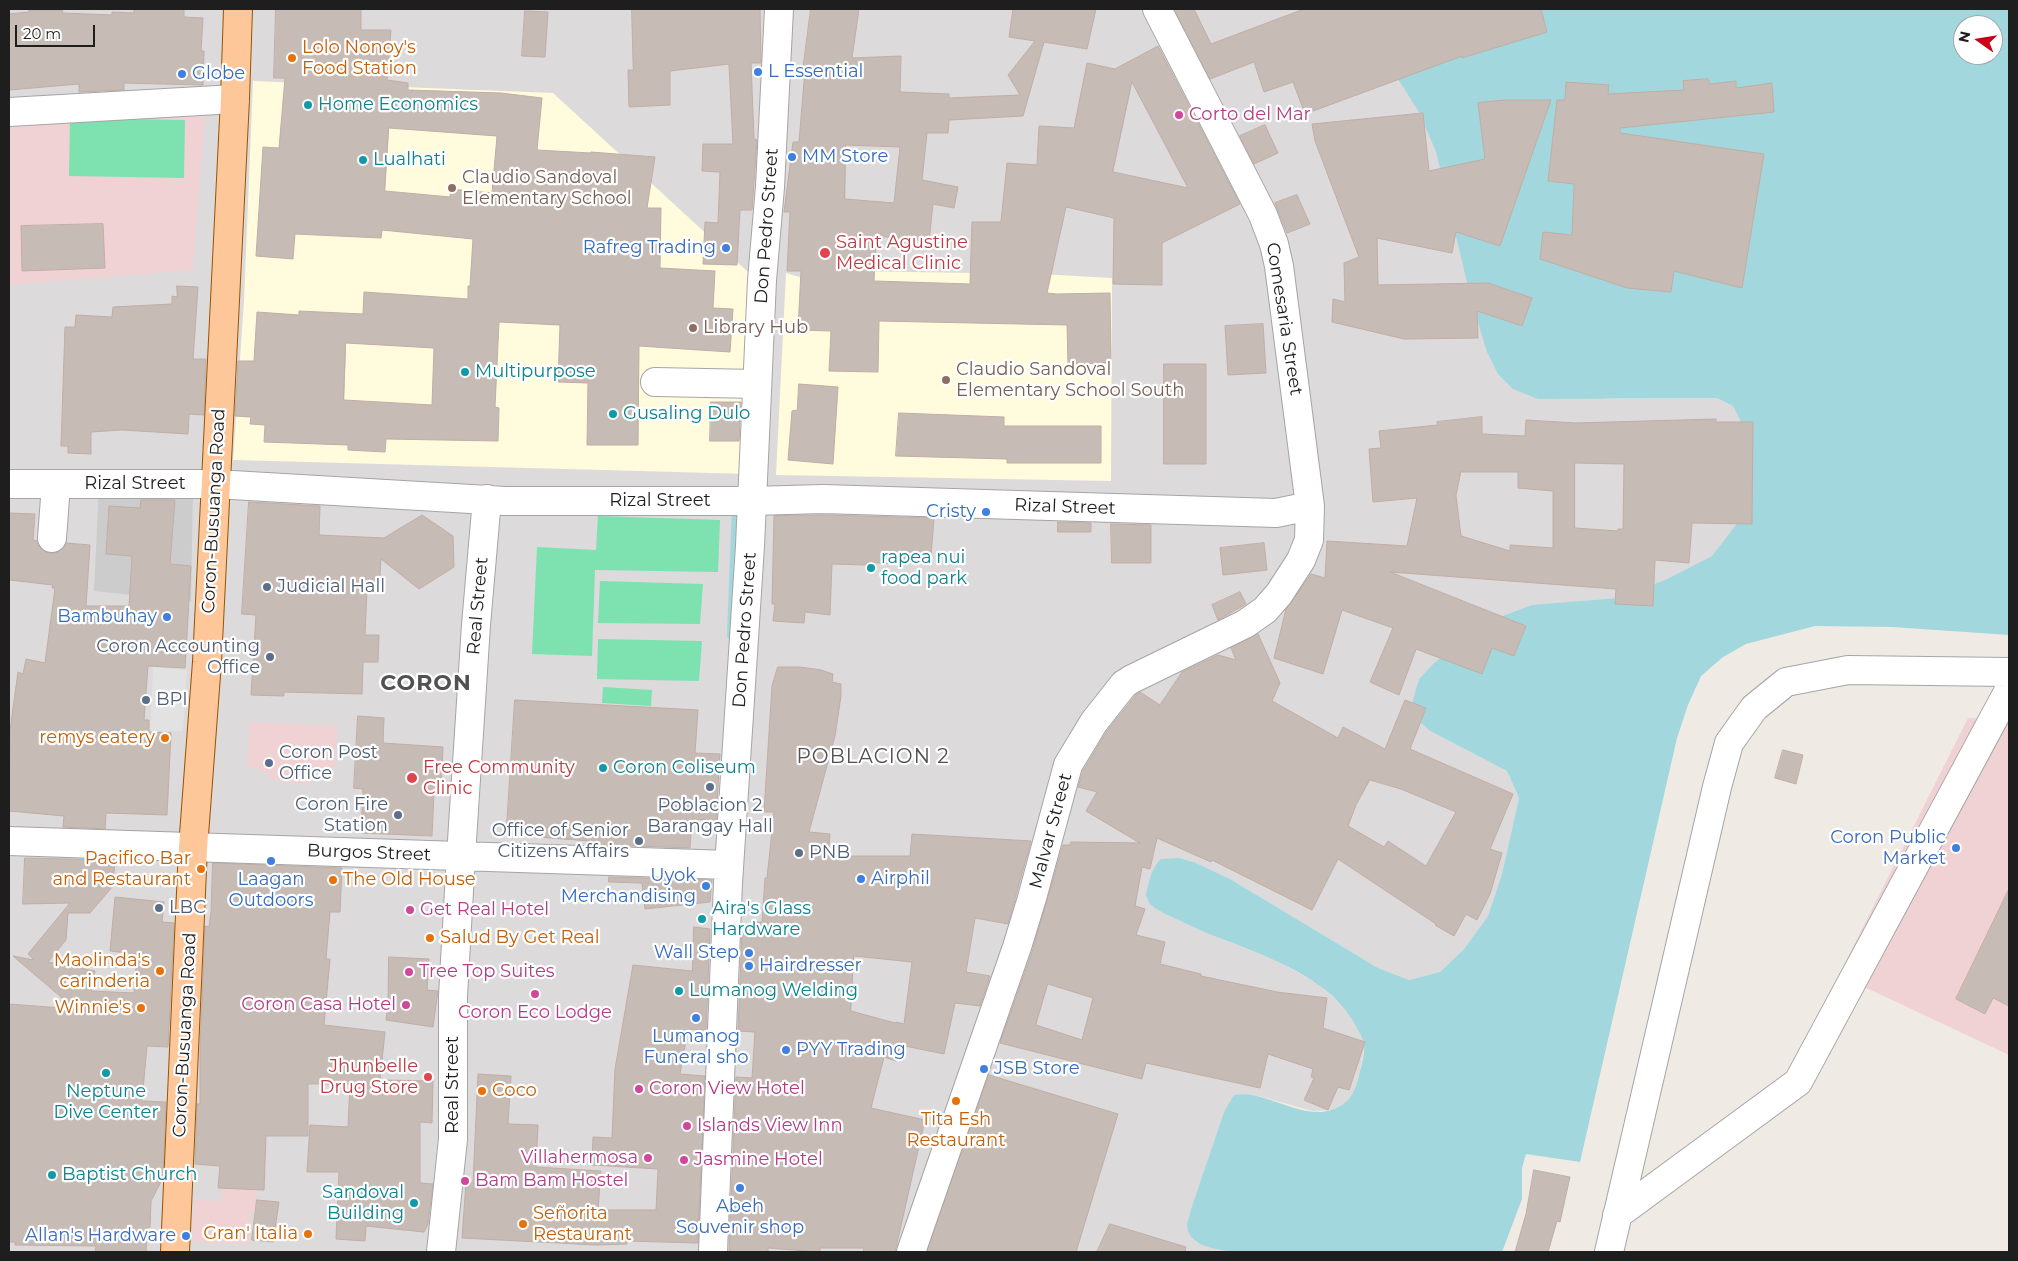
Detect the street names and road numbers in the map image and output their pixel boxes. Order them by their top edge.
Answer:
street label: Don Pedro Street [751,147,783,305]
street label: Comesaria Street [1261,241,1307,397]
street label: Coron-Busuanga Road [198,408,230,614]
street label: Rizal Street [84,473,186,495]
street label: Rizal Street [609,490,711,512]
street label: Rizal Street [1014,494,1116,520]
street label: Don Pedro Street [729,551,761,709]
street label: Real Street [463,556,493,656]
street label: Malvar Street [1025,771,1077,891]
street label: Burgos Street [307,840,431,866]
street label: Coron-Busuanga Road [169,932,201,1138]
street label: Real Street [442,1036,464,1134]

